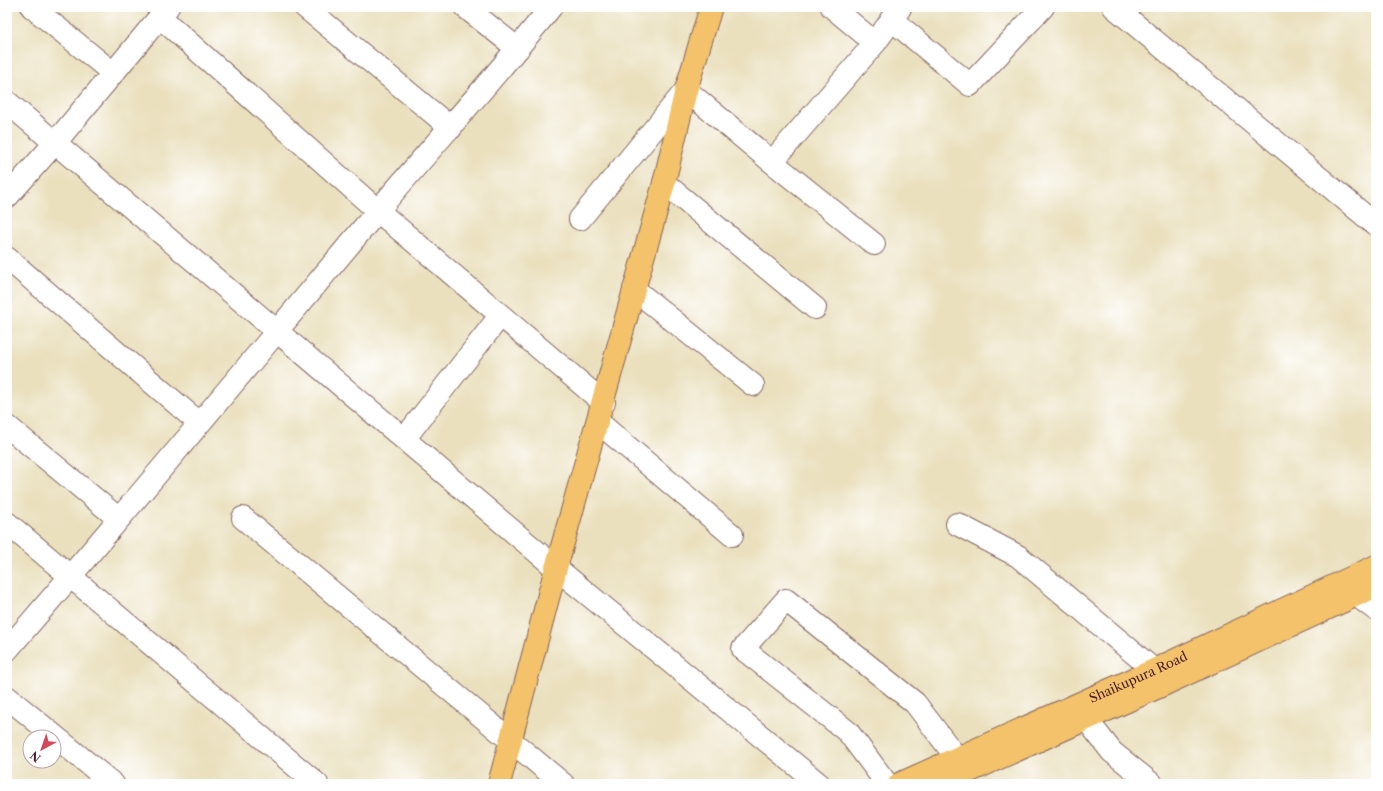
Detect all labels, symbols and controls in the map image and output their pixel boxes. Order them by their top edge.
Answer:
street label: Shaikupura Road [1086,648,1190,706]
north arrow [22,729,62,769]
text: N [27,748,44,765]

